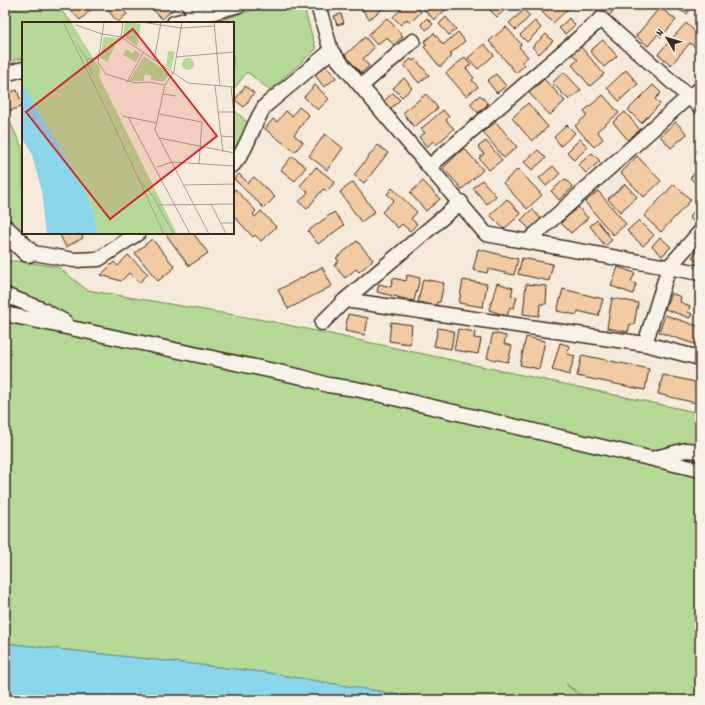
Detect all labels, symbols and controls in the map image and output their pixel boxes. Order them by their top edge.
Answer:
north arrow [647,18,687,58]
inset map [22,22,234,234]
text: N [653,26,669,40]

